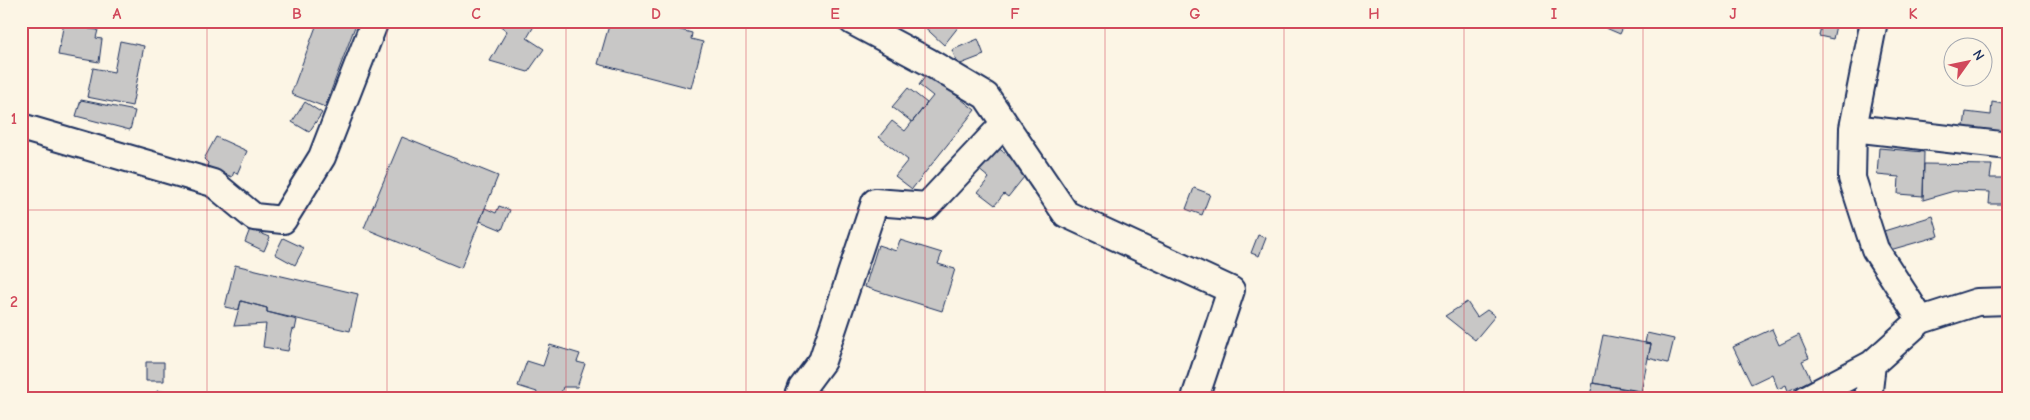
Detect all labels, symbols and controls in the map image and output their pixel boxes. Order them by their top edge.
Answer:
text: A [113,5,122,23]
text: B [292,5,302,23]
text: C [471,5,481,23]
text: D [651,5,661,23]
text: E [830,5,840,23]
text: F [1010,5,1020,23]
text: G [1189,5,1201,23]
text: H [1368,5,1380,23]
text: I [1551,5,1557,23]
text: J [1729,5,1737,23]
text: K [1908,5,1918,23]
north arrow [1942,38,1992,88]
text: N [1969,47,1988,64]
text: 1 [11,110,17,128]
text: 2 [10,293,18,311]

